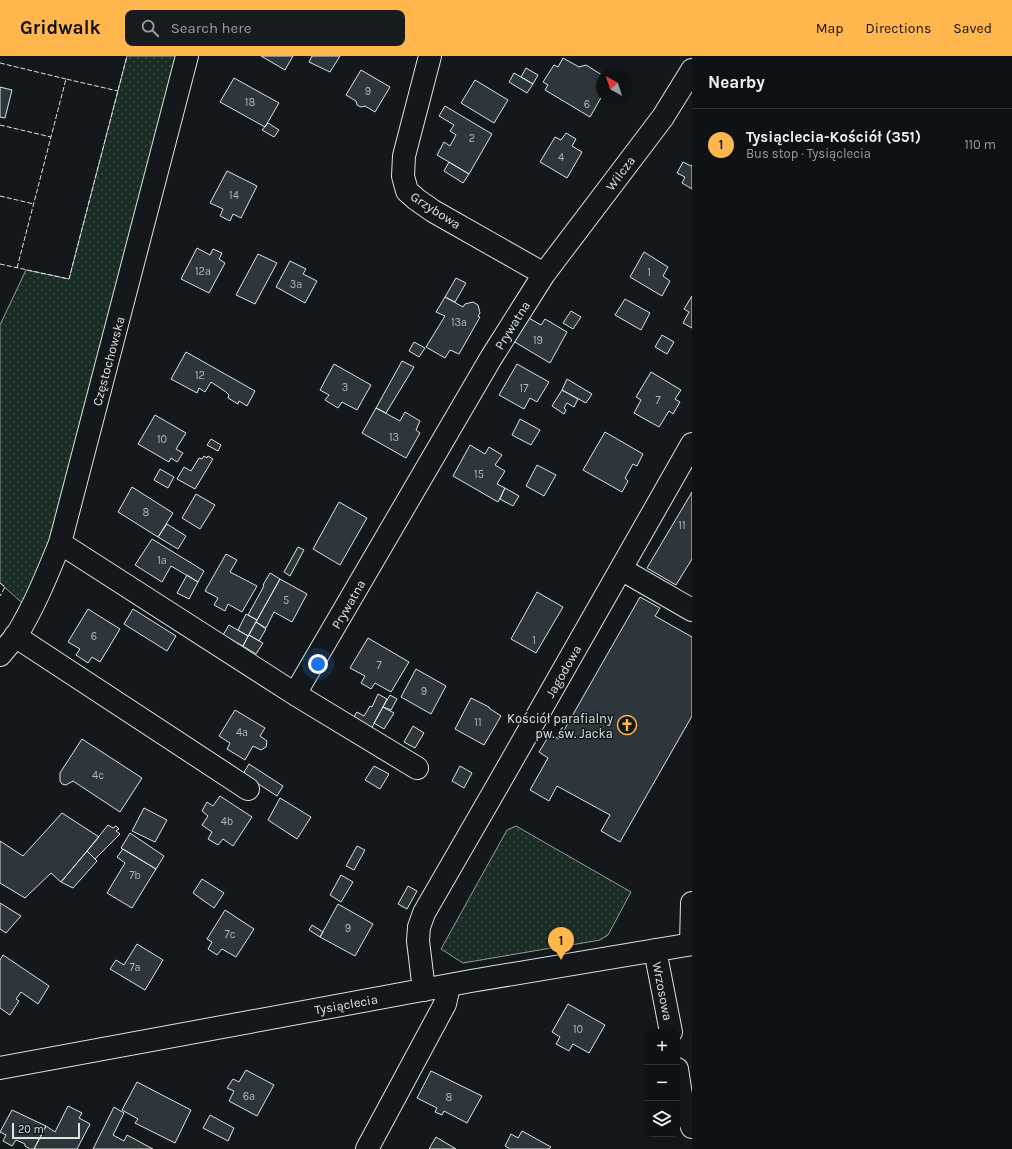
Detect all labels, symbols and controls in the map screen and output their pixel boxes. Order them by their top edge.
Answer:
search box [125,10,405,46]
text: Gridwalk [20,17,101,39]
icon: search [139,17,161,39]
text: Search here [171,19,251,37]
text: Map [816,20,844,37]
text: Directions [866,20,931,37]
text: Saved [953,20,992,37]
north arrow [596,68,632,104]
text: Nearby [708,72,765,92]
house number: 9 [365,85,371,98]
house number: 18 [245,96,255,109]
house number: 6 [584,98,590,111]
text: Tysiąclecia-Kościół (351) [746,128,921,146]
house number: 2 [469,132,475,145]
text: 1 [719,137,723,152]
text: 110 m [964,137,996,152]
text: Bus stop · Tysiąclecia [746,146,871,161]
house number: 4 [558,151,564,164]
street label: Wilcza [603,153,638,193]
house number: 14 [229,189,239,202]
street label: Grzybowa [408,189,464,232]
house number: 12a [195,265,211,278]
house number: 1 [647,266,651,279]
house number: 3a [290,278,302,291]
street label: Prywatna [492,298,533,352]
street label: Częstochowska [89,315,128,408]
house number: 13a [451,316,467,329]
house number: 19 [533,334,543,347]
house number: 12 [195,369,205,382]
house number: 3 [342,381,348,394]
house number: 17 [520,382,528,395]
house number: 7 [655,394,661,407]
house number: 13 [389,431,399,444]
house number: 10 [157,433,167,446]
house number: 15 [474,468,484,481]
house number: 8 [143,506,150,519]
house number: 11 [678,519,686,532]
house number: 1a [157,554,167,567]
street label: Prywatna [328,577,369,632]
house number: 5 [283,594,289,607]
house number: 6 [91,630,97,643]
house number: 1 [532,634,536,647]
street label: Jagodowa [542,642,584,700]
your location [308,654,328,674]
house number: 7 [376,659,382,672]
house number: 9 [421,685,427,698]
place label: Kościół parafialny pw. św. Jacka [507,711,613,741]
church icon: Kościół parafialny pw. św. Jacka [616,714,638,736]
house number: 11 [474,716,482,729]
house number: 4a [236,726,248,739]
house number: 4c [92,769,104,782]
house number: 4b [221,815,233,828]
house number: 7b [129,869,141,882]
house number: 9 [345,922,351,935]
pin: 1 [548,927,574,960]
house number: 7c [225,928,236,941]
street label: Wrzosowa [649,960,676,1022]
house number: 7a [129,961,141,974]
street label: Tysiąclecia [313,992,379,1017]
house number: 10 [573,1023,583,1036]
map controls [644,1029,680,1137]
button: + [644,1029,680,1065]
button: − [644,1065,680,1101]
house number: 6a [243,1090,255,1103]
house number: 8 [446,1091,453,1104]
button: layers [644,1101,680,1137]
scale bar [12,1121,80,1140]
text: 20 m [18,1123,44,1136]

